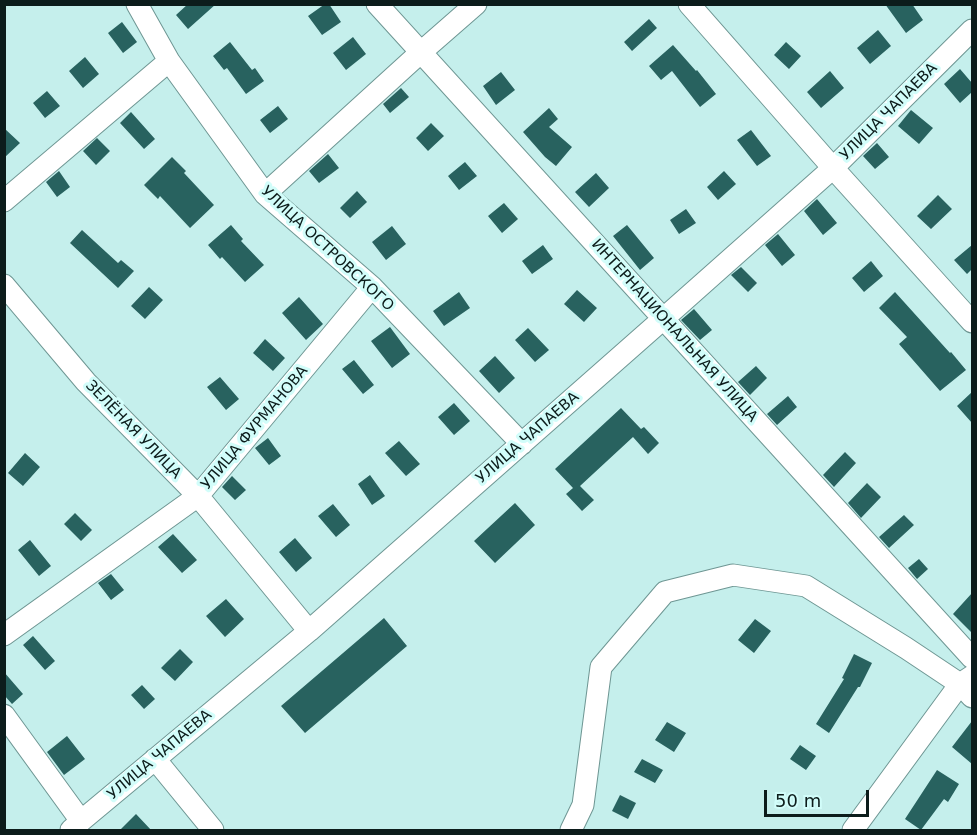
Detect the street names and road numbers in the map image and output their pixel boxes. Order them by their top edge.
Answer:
street label: УЛИЦА ЧАПАЕВА [837,60,941,164]
street label: УЛИЦА ОСТРОВСКОГО [257,183,397,315]
street label: ИНТЕРНАЦИОНАЛЬНАЯ УЛИЦА [587,236,761,426]
street label: УЛИЦА ФУРМАНОВА [198,362,312,494]
street label: ЗЕЛЁНАЯ УЛИЦА [81,377,185,483]
street label: УЛИЦА ЧАПАЕВА [473,388,583,488]
street label: УЛИЦА ЧАПАЕВА [104,706,216,804]

